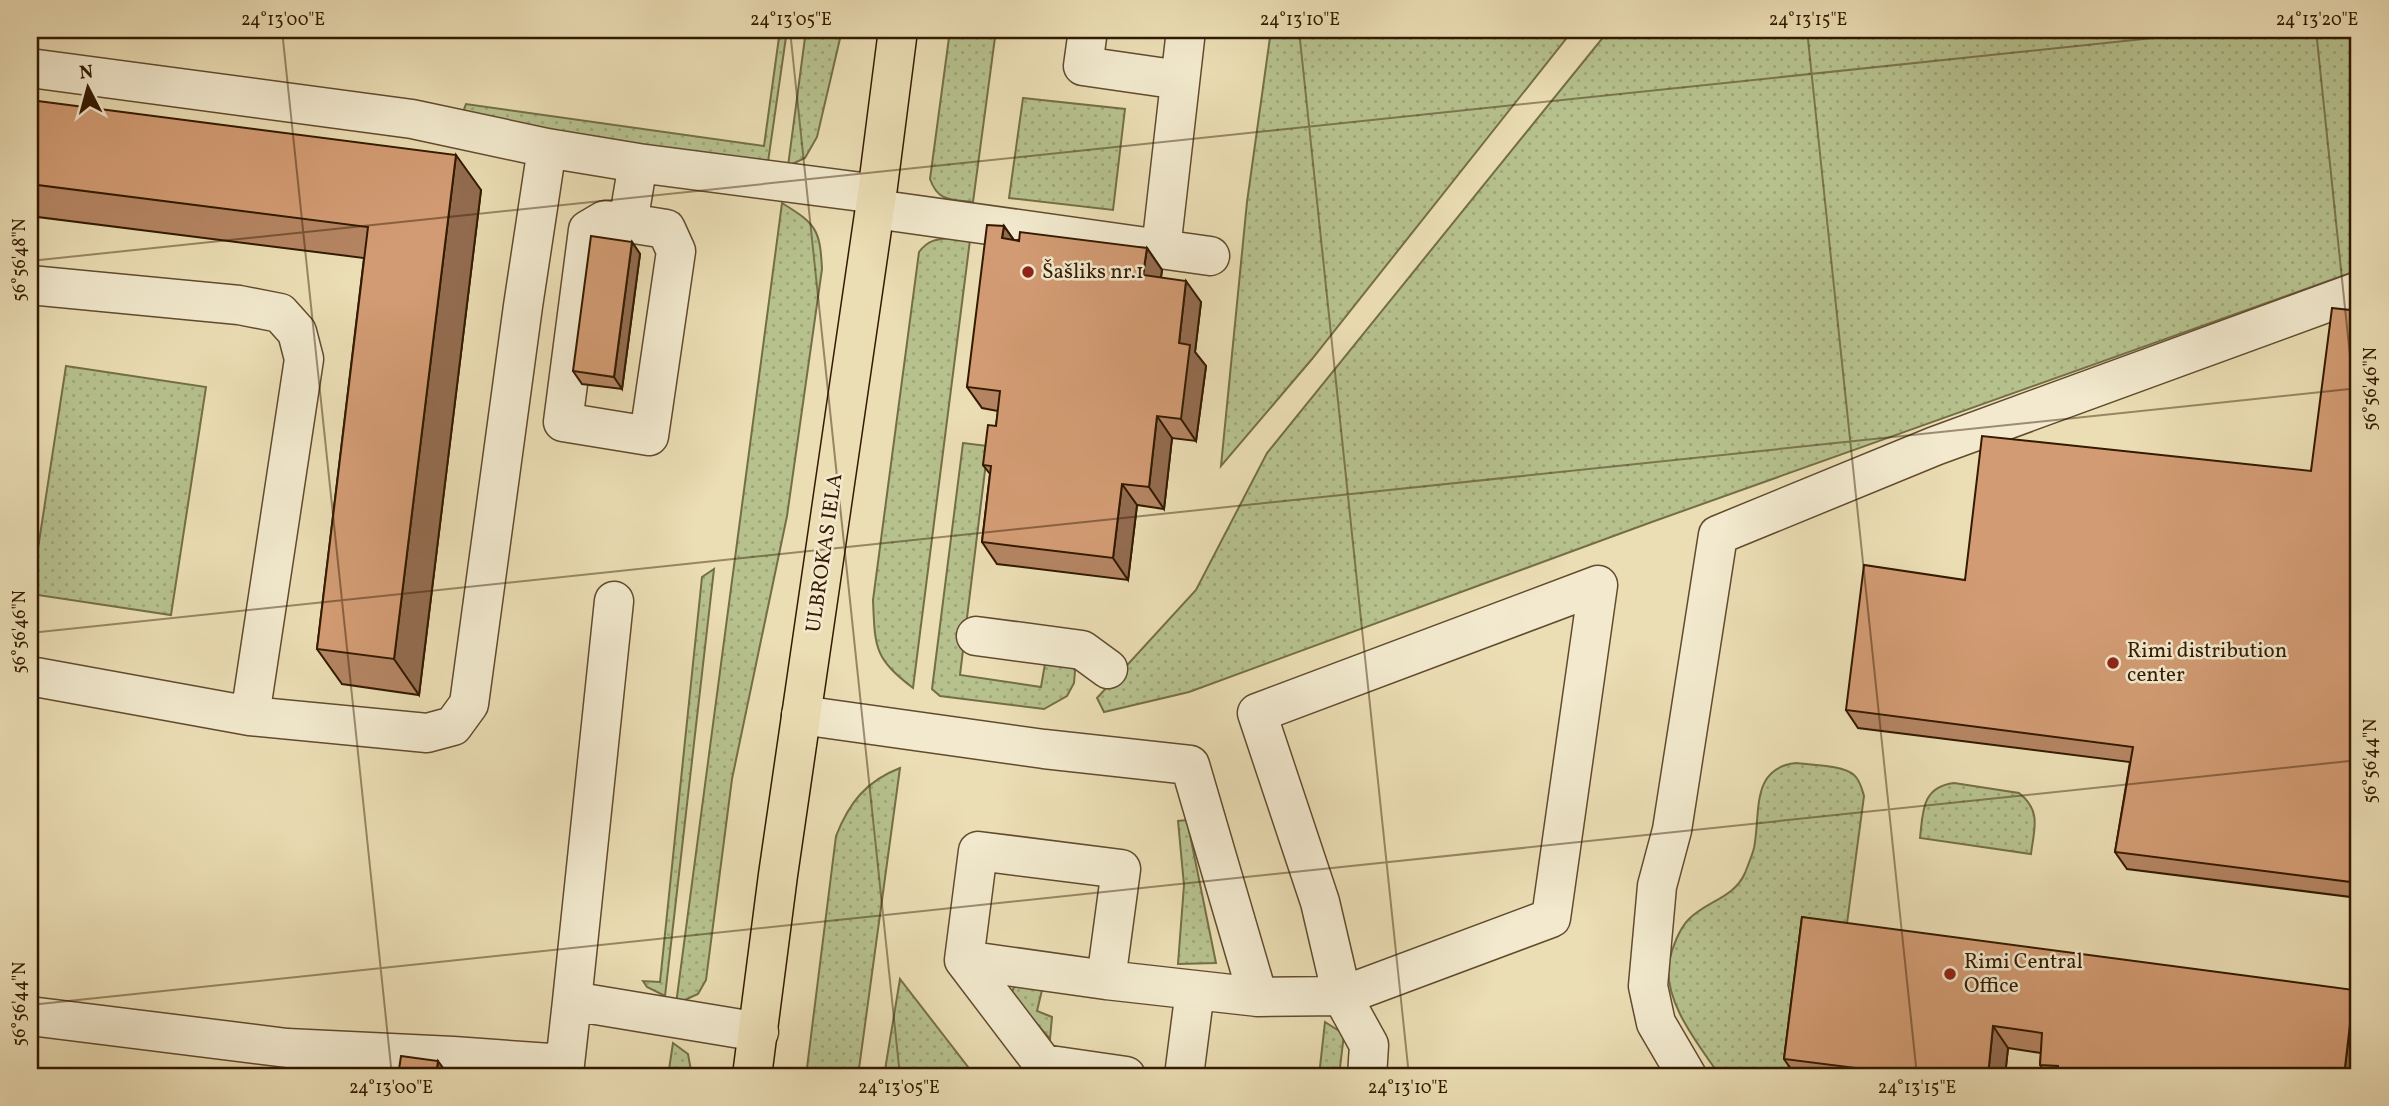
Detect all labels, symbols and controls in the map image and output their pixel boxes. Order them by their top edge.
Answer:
text: 24°13'00"E [241,8,325,33]
text: 24°13'05"E [750,8,832,33]
text: 24°13'10"E [1260,8,1340,33]
text: 24°13'15"E [1769,8,1847,33]
text: 24°13'20"E [2276,8,2358,33]
north arrow [52,52,122,122]
text: N [78,59,95,87]
text: 56°56'48"N [8,218,33,302]
place label: Šašliks nr.1 [1042,258,1144,287]
marker: Šašliks nr.1 [1020,264,1036,280]
text: 56°56'46"N [2359,347,2384,431]
street label: ULBROKAS IELA [799,471,851,634]
text: 56°56'46"N [8,590,33,674]
place label: Rimi distribution center [2127,637,2287,690]
marker: Rimi distribution center [2105,655,2121,671]
text: 56°56'44"N [2359,719,2384,803]
place label: Rimi Central Office [1964,948,2083,1001]
text: 56°56'44"N [8,962,33,1046]
marker: Rimi Central Office [1942,966,1958,982]
text: 24°13'00"E [349,1076,433,1101]
text: 24°13'05"E [858,1076,940,1101]
text: 24°13'10"E [1368,1076,1448,1101]
text: 24°13'15"E [1878,1076,1956,1101]

